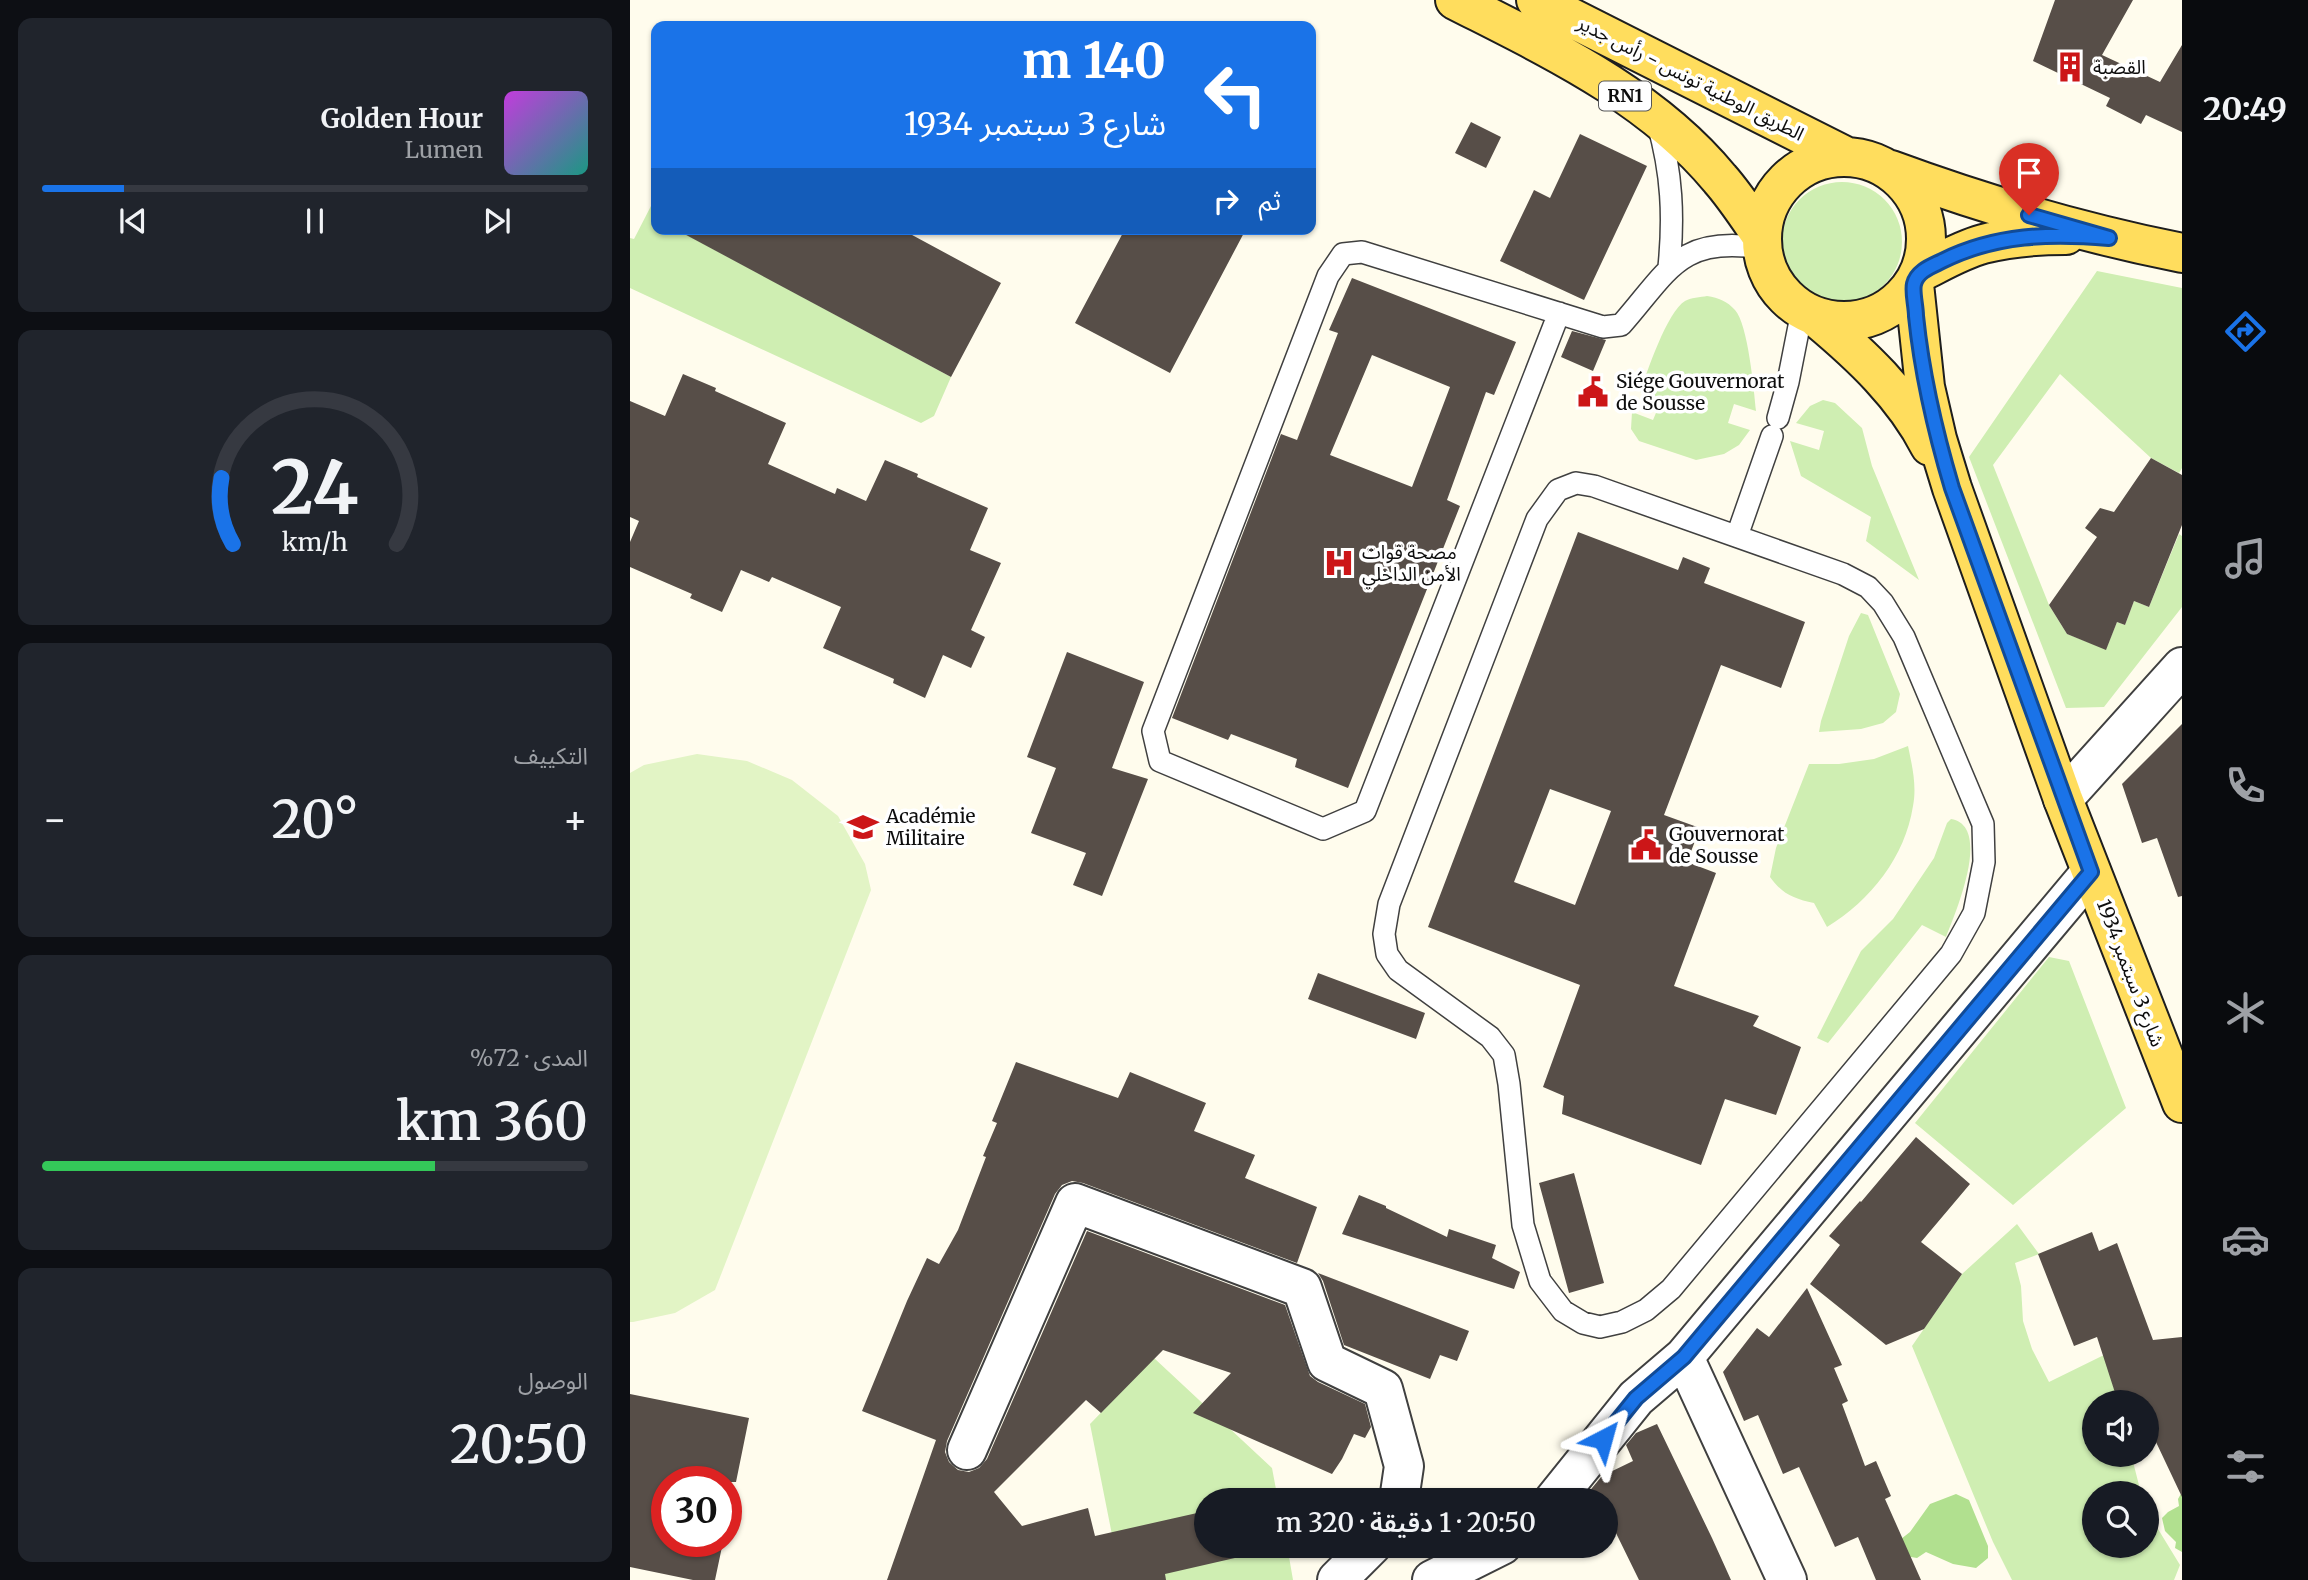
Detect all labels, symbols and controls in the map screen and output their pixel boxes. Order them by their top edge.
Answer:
street label: الطريق الوطنية تونس - رأس جدير [1573,10,1808,146]
text: 140 m [1022,30,1166,91]
icon: left [1190,49,1281,140]
building icon: القصبة [2053,50,2087,84]
place label: القصبة [2093,55,2146,79]
road number: RN1 [1599,82,1651,110]
text: 20:49 [2203,89,2287,129]
text: Golden Hour [321,102,483,135]
text: شارع 3 سبتمبر 1934 [904,104,1166,144]
text: Lumen [405,135,483,164]
pin [1999,143,2059,215]
icon: arrive [2010,154,2048,192]
icon: right [1207,182,1245,220]
text: ثم [1259,184,1281,217]
icon: previous [114,202,152,240]
icon: pause [296,202,334,240]
icon: next [478,202,516,240]
icon: directions [2221,307,2270,356]
place label: Siége Gouvernorat de Sousse [1616,369,1785,415]
public building icon: Siége Gouvernorat de Sousse [1576,375,1610,409]
text: 24 [271,442,359,534]
text: km/h [282,525,348,557]
icon: music [2221,534,2270,583]
place label: مصحة قوات الأمن الداخلي [1362,540,1461,589]
hospital icon: مصحة قوات الأمن الداخلي [1322,546,1356,580]
text: التكييف [514,741,588,770]
icon: phone [2221,761,2270,810]
text: 20° [272,787,358,852]
text: − [42,796,67,843]
text: + [563,796,588,843]
place label: Académie Militaire [885,804,976,850]
school or university icon: Académie Militaire [846,810,880,844]
place label: Gouvernorat de Sousse [1669,822,1785,868]
public building icon: Gouvernorat de Sousse [1629,828,1663,862]
street label: شارع 3 سبتمبر 1934 [2090,896,2170,1051]
icon: climate [2221,988,2270,1037]
text: المدى · 72% [470,1043,588,1072]
text: 360 km [396,1089,588,1154]
icon: car [2221,1215,2270,1264]
text: الوصول [518,1366,588,1395]
map controls [2082,1390,2159,1558]
button: sound [2082,1390,2159,1467]
position arrow [1566,1402,1640,1476]
text: 20:50 [450,1412,588,1477]
icon: filters [2221,1442,2270,1491]
speed limit sign: 30 [651,1466,742,1557]
button: search [2082,1481,2159,1558]
text: 20:50 · 1 دقيقة · 320 m [1276,1506,1536,1539]

